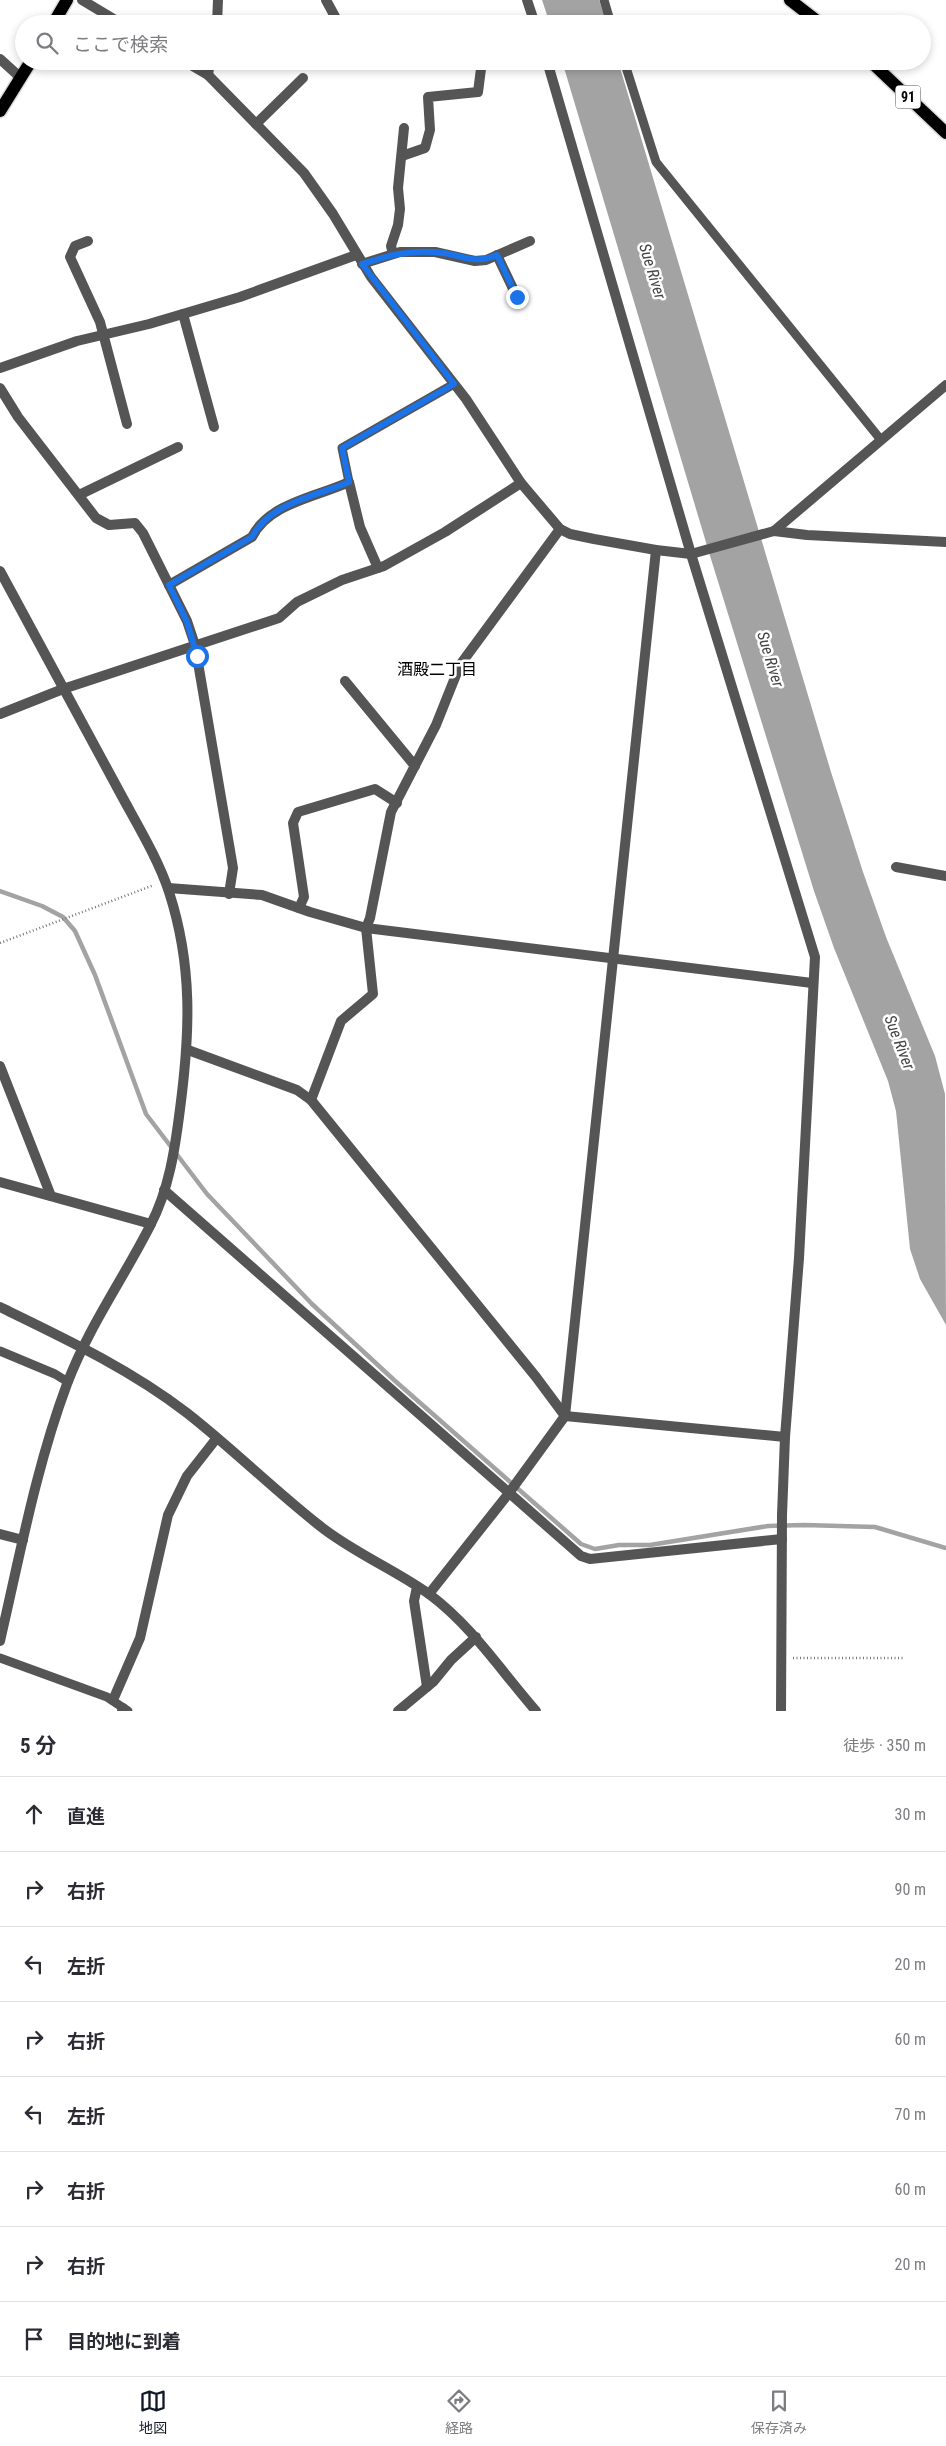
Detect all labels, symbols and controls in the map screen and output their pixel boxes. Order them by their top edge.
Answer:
search box [15,15,931,70]
icon: search [33,29,61,57]
text: ここで検索 [73,33,168,56]
road number: 91 [896,85,920,108]
water label: Sue River [635,241,670,302]
route end [506,286,529,309]
water label: Sue River [753,629,788,690]
route start [186,645,209,668]
district label: 酒殿二丁目 [397,660,477,679]
water label: Sue River [880,1012,919,1073]
text: 5 分 [20,1734,56,1758]
text: 徒歩 · 350 m [843,1736,926,1755]
icon: ahead [20,1800,48,1828]
text: 直進 [67,1805,105,1828]
text: 30 m [894,1805,926,1824]
icon: right [20,1875,48,1903]
text: 右折 [67,1880,105,1903]
text: 90 m [894,1880,926,1899]
icon: left [20,1950,48,1978]
text: 左折 [67,1955,105,1978]
text: 20 m [894,1955,926,1974]
icon: right [20,2025,48,2053]
text: 右折 [67,2030,105,2053]
text: 60 m [894,2030,926,2049]
icon: left [20,2100,48,2128]
text: 左折 [67,2105,105,2128]
text: 70 m [894,2105,926,2124]
icon: right [20,2175,48,2203]
text: 右折 [67,2180,105,2203]
text: 60 m [894,2180,926,2199]
icon: right [20,2250,48,2278]
text: 右折 [67,2255,105,2278]
text: 20 m [894,2255,926,2274]
icon: arrive [20,2325,48,2353]
text: 目的地に到着 [67,2330,181,2353]
tab: 地図 [139,2387,167,2437]
tab: 経路 [445,2387,473,2437]
tab: 保存済み [751,2387,807,2437]

